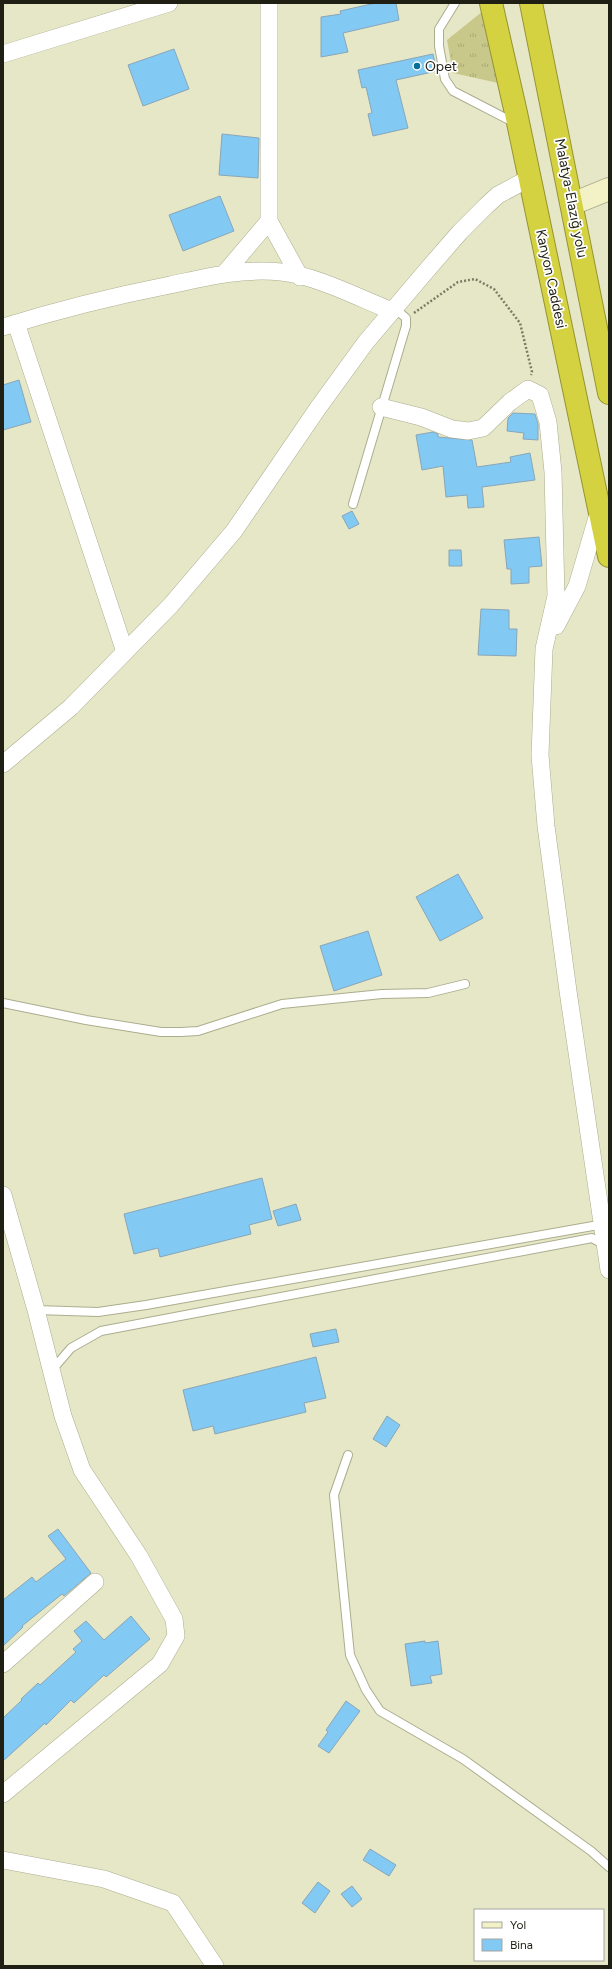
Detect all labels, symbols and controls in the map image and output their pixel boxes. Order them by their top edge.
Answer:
place label: Opet [425,58,457,75]
marker: Opet [412,61,422,71]
street label: Malatya-Elazığ yolu [551,137,591,259]
street label: Kanyon Caddesi [532,228,570,330]
legend [474,1909,604,1961]
text: Yol [510,1918,526,1932]
text: Bina [510,1938,533,1952]

